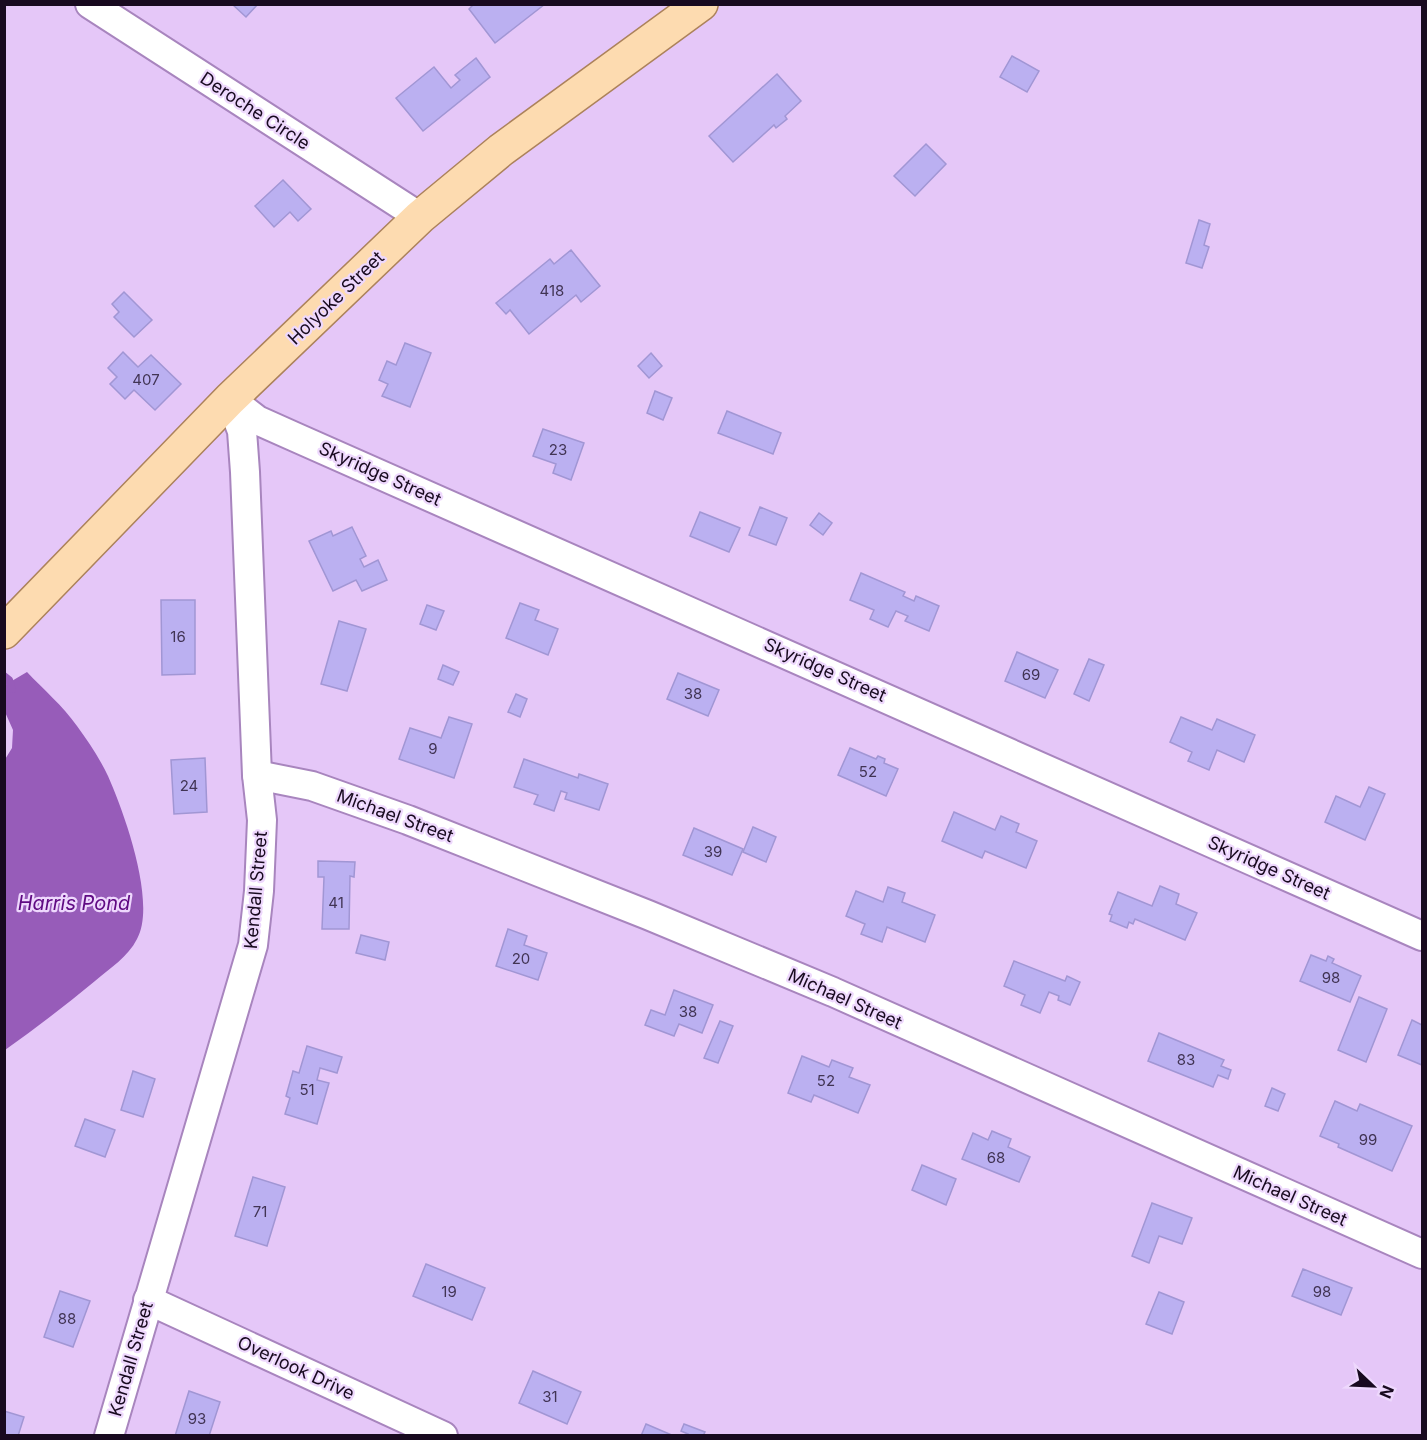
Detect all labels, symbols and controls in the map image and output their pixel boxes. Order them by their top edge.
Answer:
street label: Deroche Circle [197,67,314,154]
street label: Holyoke Street [283,247,388,349]
house number: 418 [540,281,564,300]
house number: 407 [132,370,160,389]
street label: Skyridge Street [316,437,445,510]
house number: 23 [549,440,567,459]
house number: 16 [170,627,186,646]
street label: Skyridge Street [761,633,890,706]
house number: 69 [1022,665,1040,684]
house number: 38 [684,684,702,703]
house number: 9 [428,739,438,758]
house number: 52 [859,762,877,781]
house number: 24 [180,776,198,795]
street label: Michael Street [334,785,456,846]
street label: Kendall Street [240,830,271,950]
street label: Skyridge Street [1205,831,1334,904]
house number: 39 [704,842,722,861]
water label: Harris Pond [18,891,131,915]
house number: 41 [328,893,344,912]
house number: 20 [512,949,530,968]
street label: Michael Street [785,964,905,1033]
house number: 98 [1322,968,1340,987]
house number: 38 [679,1002,697,1021]
house number: 83 [1177,1050,1195,1069]
house number: 52 [817,1071,835,1090]
house number: 51 [299,1080,315,1099]
house number: 99 [1359,1130,1377,1149]
house number: 68 [987,1148,1005,1167]
street label: Michael Street [1230,1161,1350,1230]
house number: 71 [253,1202,267,1221]
house number: 19 [441,1282,457,1301]
house number: 98 [1313,1282,1331,1301]
street label: Kendall Street [104,1299,157,1419]
house number: 88 [58,1309,76,1328]
street label: Overlook Drive [234,1331,358,1404]
north arrow [1343,1356,1403,1416]
text: N [1375,1382,1398,1401]
house number: 31 [542,1387,558,1406]
house number: 93 [188,1409,206,1428]

